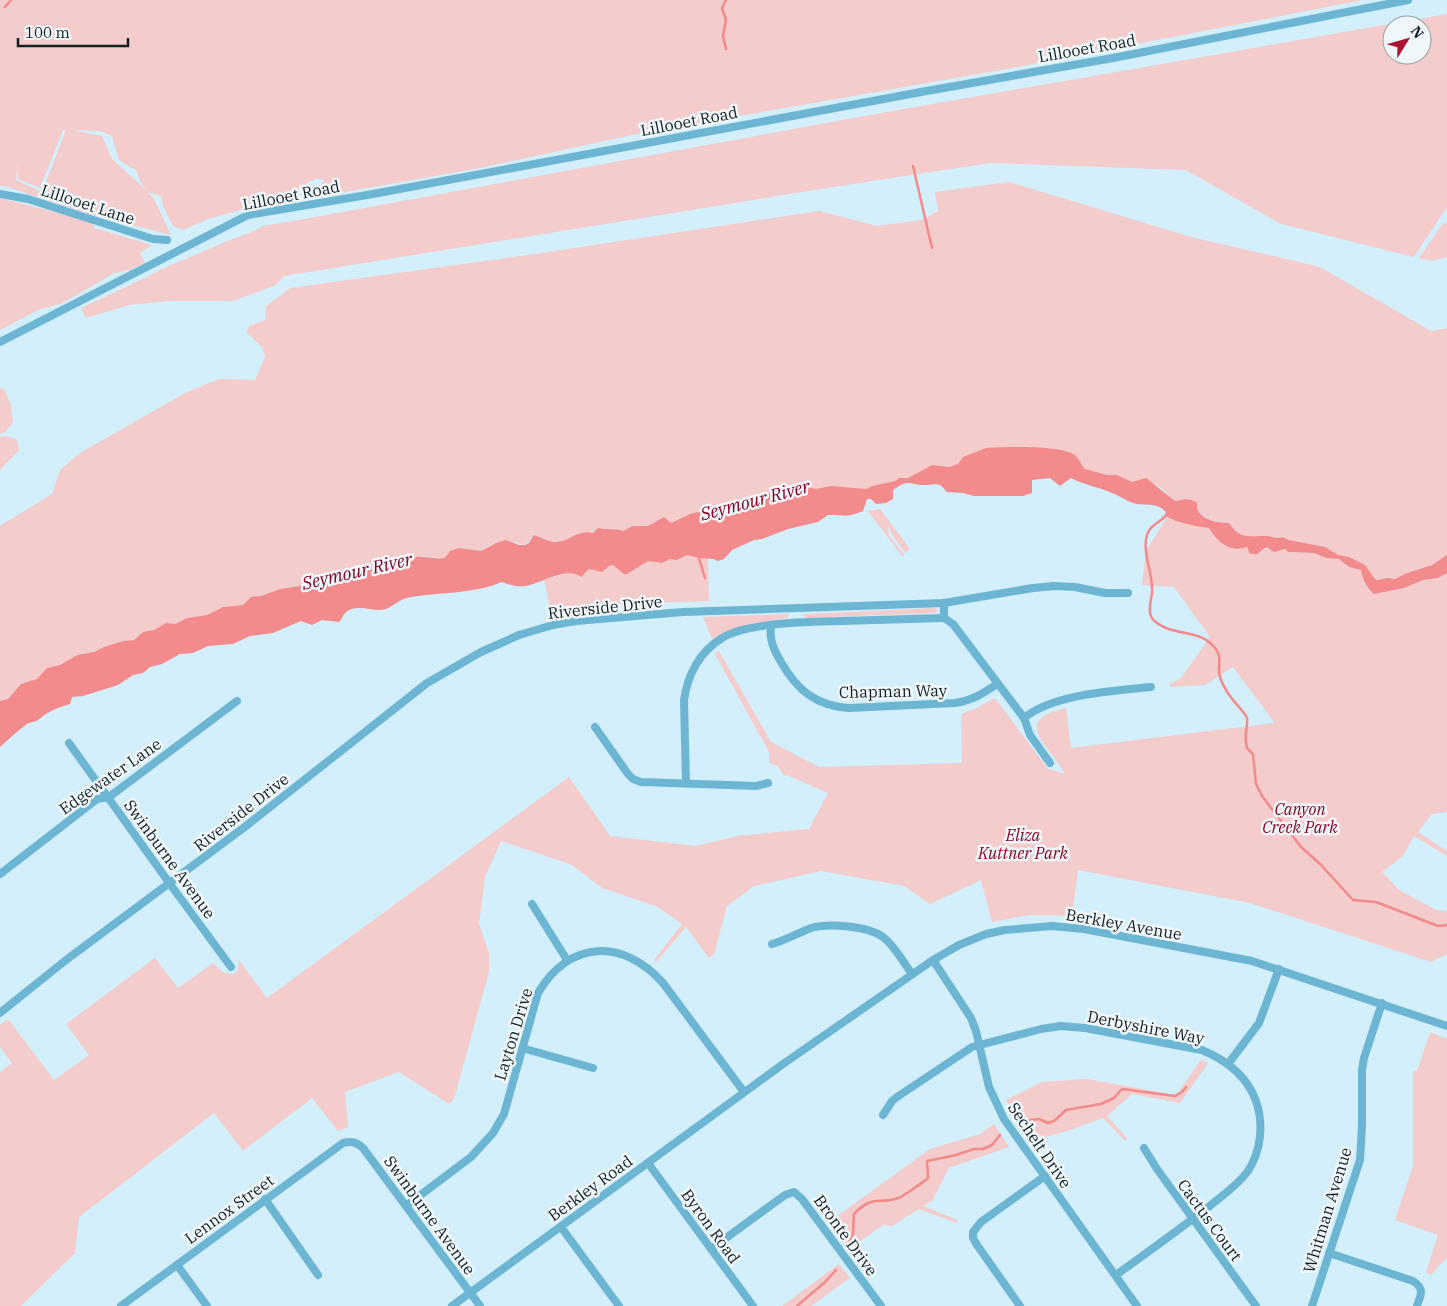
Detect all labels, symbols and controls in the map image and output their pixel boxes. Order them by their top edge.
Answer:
scale bar [18,15,128,47]
north arrow [1382,15,1432,65]
text: N [1407,22,1428,42]
text: 100 m [25,23,70,42]
street label: Lillooet Road [1037,30,1138,66]
street label: Lillooet Road [639,102,740,140]
street label: Lillooet Road [241,176,342,214]
street label: Lillooet Lane [39,179,137,229]
water label: Seymour River [697,474,814,526]
water label: Seymour River [298,547,416,595]
street label: Riverside Drive [547,591,663,623]
street label: Chapman Way [839,680,948,702]
street label: Edgewater Lane [55,733,165,819]
street label: Riverside Drive [189,769,293,855]
street label: Swinburne Avenue [120,796,220,922]
park label: Canyon Creek Park [1262,799,1338,837]
park label: Eliza Kuttner Park [977,825,1069,863]
street label: Berkley Avenue [1064,904,1184,944]
street label: Layton Drive [489,985,537,1083]
street label: Derbyshire Way [1086,1006,1207,1048]
street label: Sechelt Drive [1004,1098,1076,1192]
street label: Whitman Avenue [1298,1145,1356,1275]
street label: Berkley Road [544,1151,636,1225]
street label: Swinburne Avenue [380,1152,480,1278]
street label: Lennox Street [181,1170,278,1248]
street label: Cactus Court [1174,1175,1247,1265]
street label: Byron Road [677,1185,745,1267]
street label: Bronte Drive [810,1191,882,1279]

